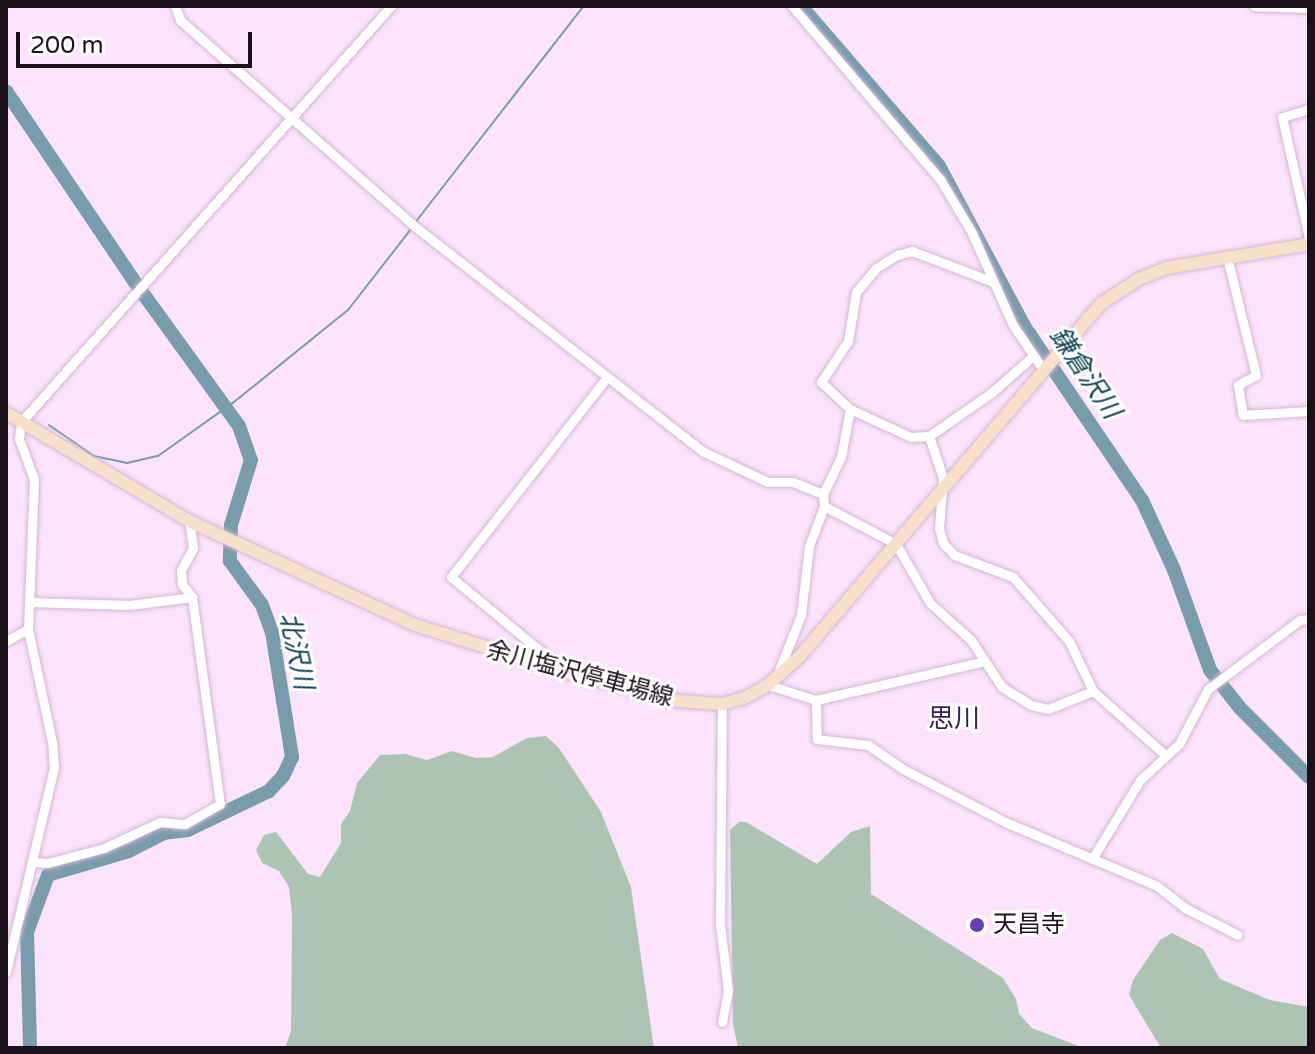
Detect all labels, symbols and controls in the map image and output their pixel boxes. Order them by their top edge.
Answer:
scale bar [20,16,256,66]
text: 200 m [30,31,104,60]
water label: 鎌倉沢川 [1043,321,1127,425]
water label: 北沢川 [273,610,319,692]
street label: 余川塩沢停車場線 [484,635,676,713]
district label: 思川 [928,703,980,735]
place label: 天昌寺 [993,911,1065,939]
marker: 天昌寺 [968,916,986,934]

